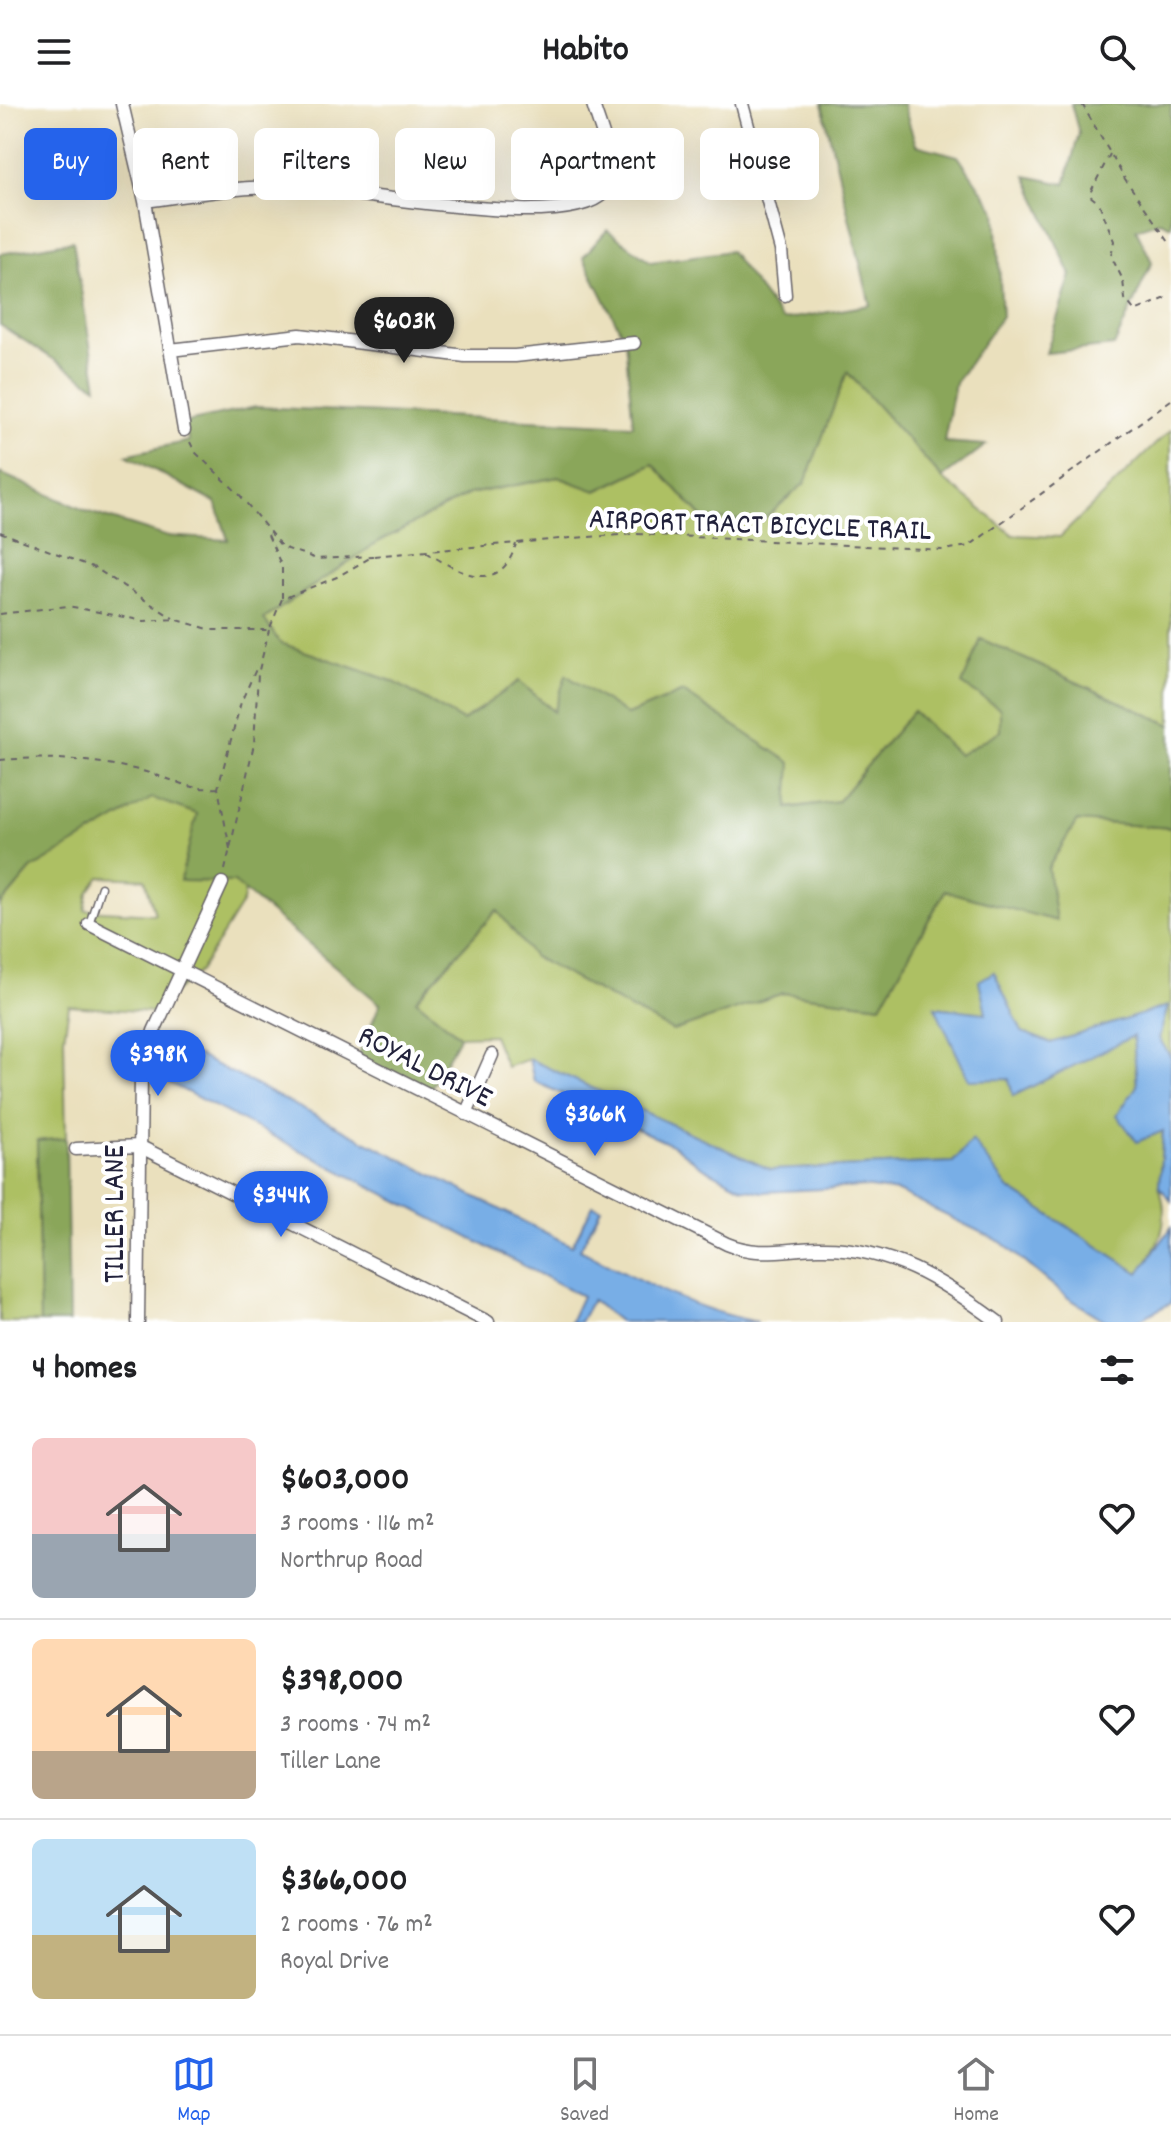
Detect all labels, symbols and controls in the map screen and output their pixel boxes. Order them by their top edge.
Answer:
text: Habito [542,26,629,78]
icon: menu [32,30,76,74]
icon: search [1095,30,1139,74]
chip: Buy [24,128,117,200]
chip: Rent [133,128,238,200]
chip: Filters [254,128,379,200]
chip: New [395,128,495,200]
chip: Apartment [511,128,684,200]
chip: House [700,128,819,200]
pin: $603K [348,297,460,365]
text: $603K [372,304,436,341]
street label: AIRPORT TRACT BICYCLE TRAIL [588,500,932,555]
street label: ROYAL DRIVE [349,1017,499,1121]
pin: $398K [102,1030,214,1098]
text: $398K [128,1037,188,1074]
pin: $366K [539,1090,651,1158]
text: $366K [564,1097,626,1134]
street label: TILLER LANE [96,1145,139,1283]
pin: $344K [225,1171,337,1239]
text: $344K [252,1178,310,1215]
text: 4 homes [32,1346,137,1395]
icon: filters [1095,1348,1139,1392]
text: $603,000 [280,1457,410,1506]
icon: home [96,1470,192,1566]
icon: heart [1095,1496,1139,1540]
text: 3 rooms · 116 m² [280,1506,434,1543]
text: Northrup Road [280,1543,423,1580]
text: $398,000 [280,1658,404,1707]
icon: home [96,1671,192,1767]
icon: heart [1095,1697,1139,1741]
text: 3 rooms · 74 m² [280,1707,431,1744]
text: Tiller Lane [280,1744,381,1781]
text: $366,000 [280,1858,408,1907]
icon: home [96,1871,192,1967]
icon: heart [1095,1897,1139,1941]
text: 2 rooms · 76 m² [280,1907,433,1944]
text: Royal Drive [280,1944,389,1981]
tab: Map [172,2052,216,2131]
tab: Saved [560,2052,609,2131]
tab: Home [953,2052,999,2131]

